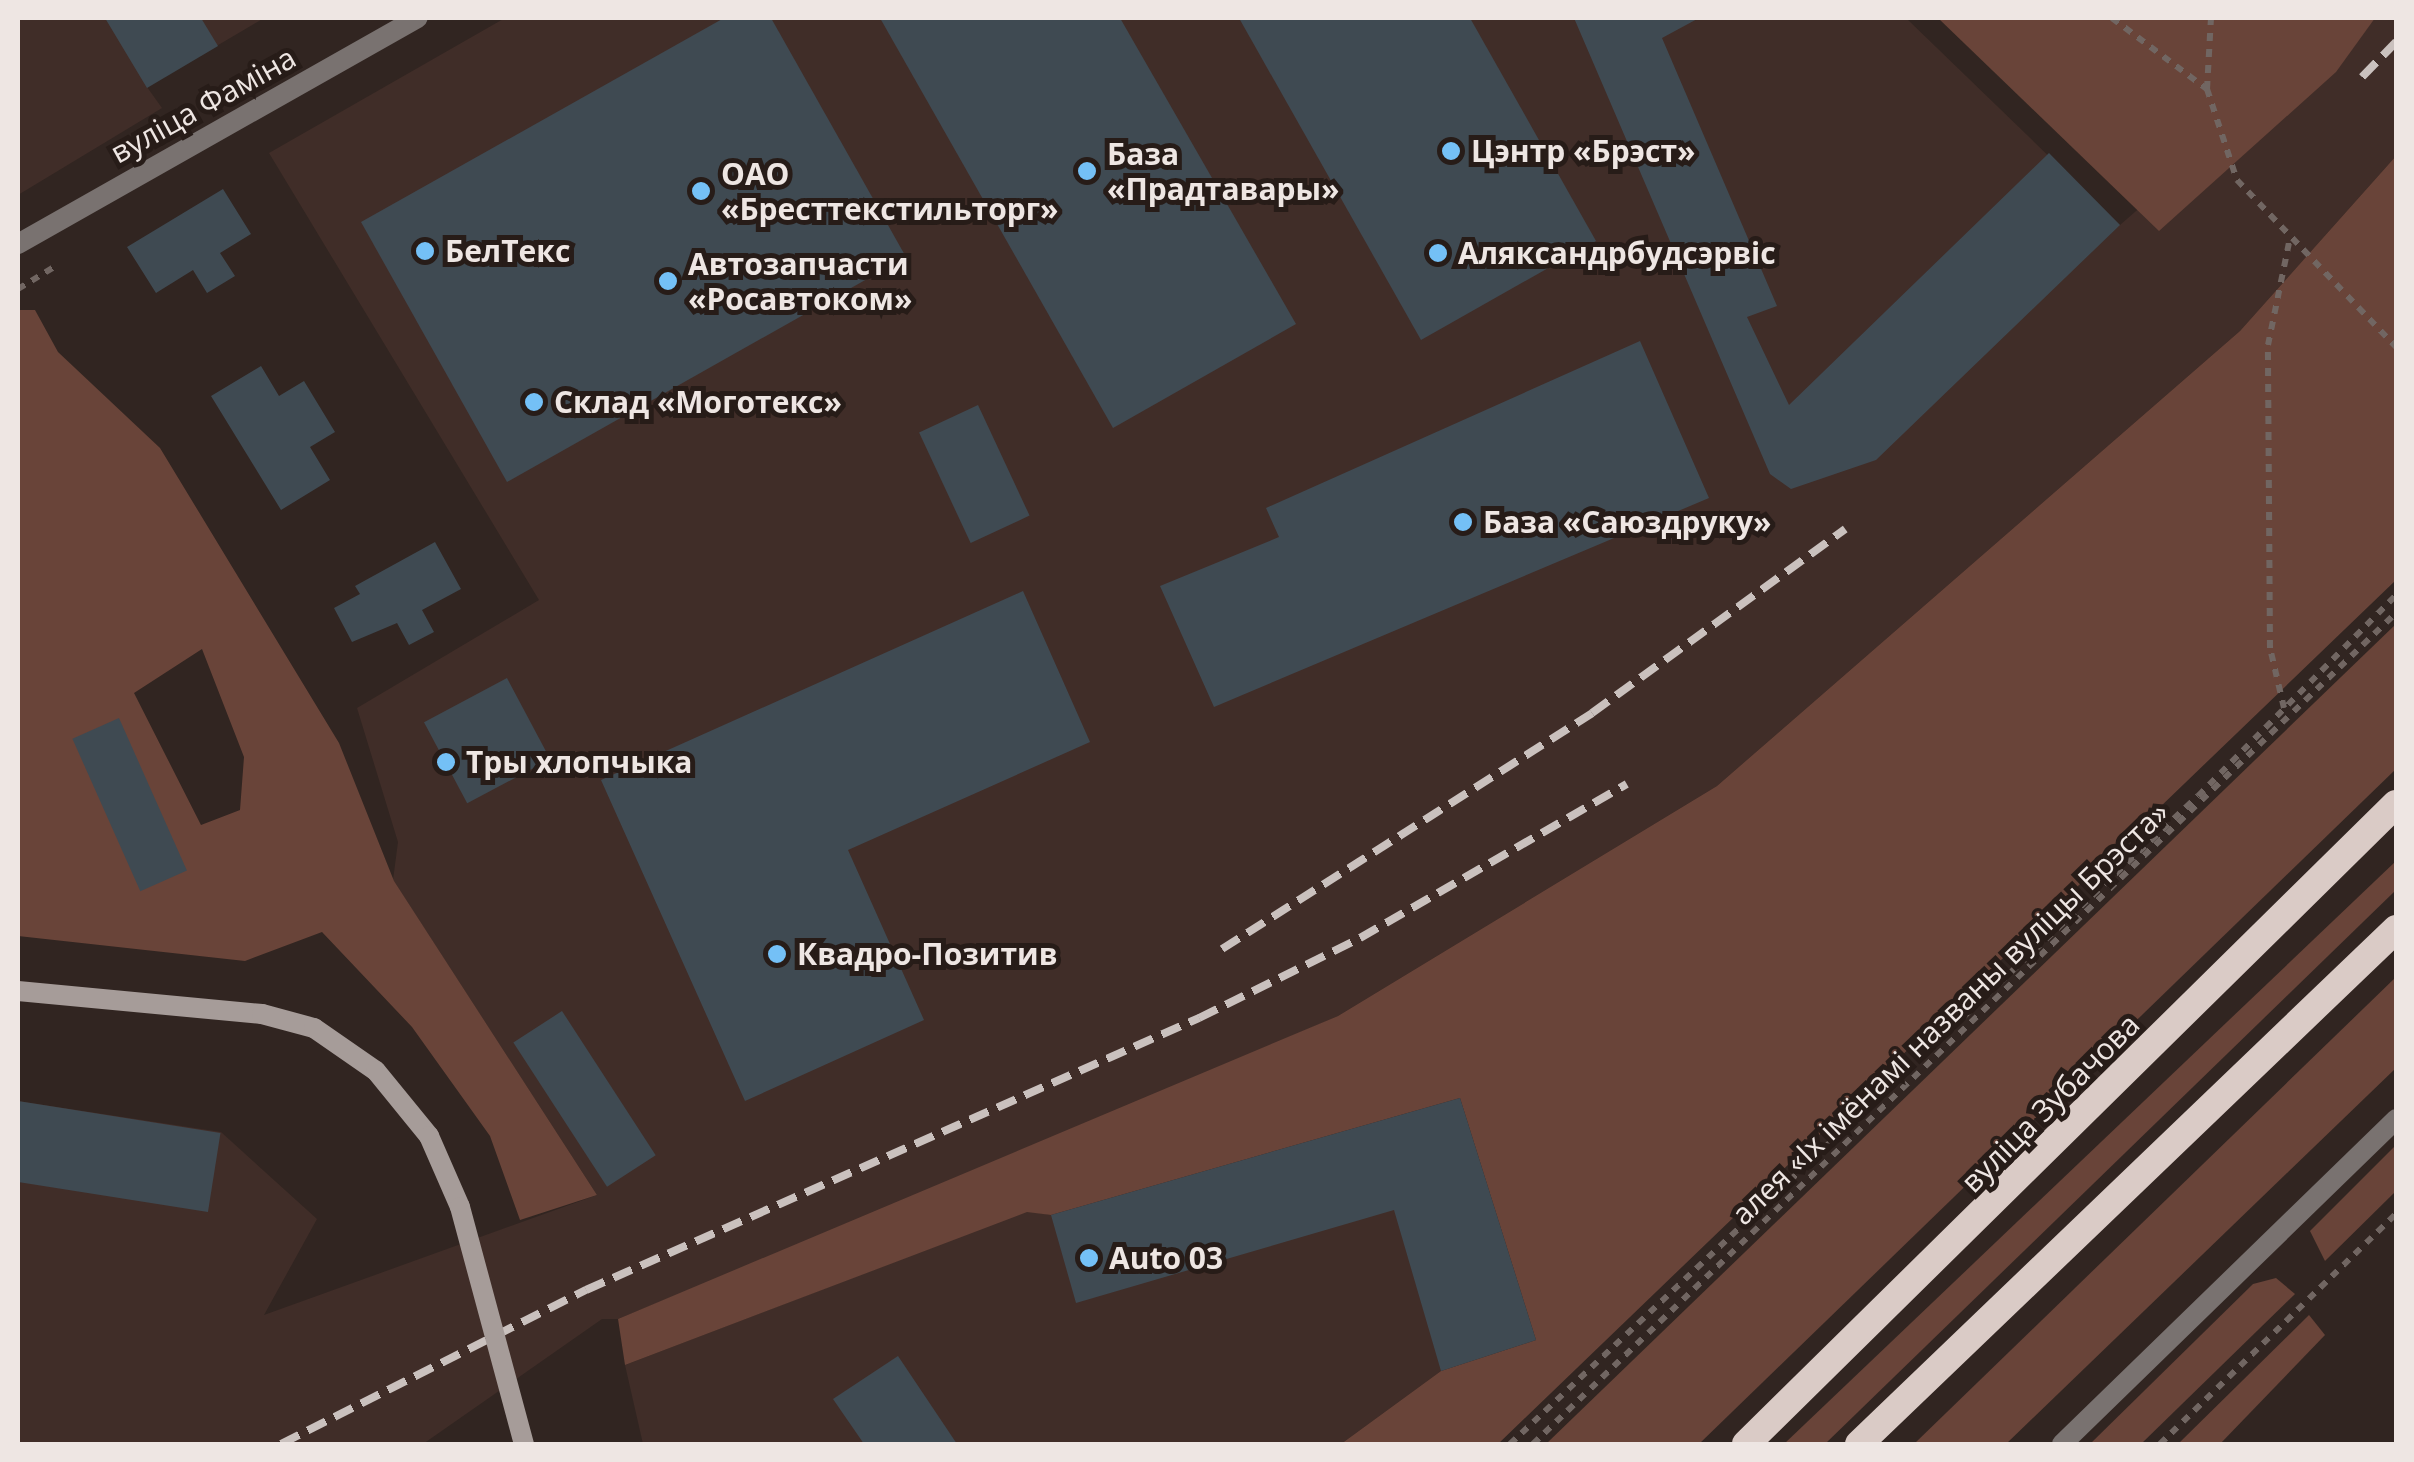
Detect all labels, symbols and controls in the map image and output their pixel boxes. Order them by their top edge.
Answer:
street label: вуліца Фаміна [104,39,302,171]
place label: Цэнтр «Брэст» [1471,133,1695,169]
place label: База «Прадтавары» [1107,136,1339,206]
marker: Цэнтр «Брэст» [1440,140,1462,162]
place label: ОАО «Бресттекстильторг» [721,156,1059,226]
marker: База «Прадтавары» [1076,160,1098,182]
marker: ОАО «Бресттекстильторг» [690,180,712,202]
place label: БелТекс [445,233,570,269]
place label: Аляксандрбудсэрвіс [1458,235,1776,271]
marker: БелТекс [414,240,436,262]
marker: Аляксандрбудсэрвіс [1427,242,1449,264]
place label: Автозапчасти «Росавтоком» [688,246,912,316]
marker: Автозапчасти «Росавтоком» [657,270,679,292]
place label: Склад «Моготекс» [554,384,842,420]
marker: Склад «Моготекс» [523,391,545,413]
place label: База «Саюздруку» [1483,504,1772,540]
marker: База «Саюздруку» [1452,511,1474,533]
place label: Тры хлопчыка [466,744,692,780]
marker: Тры хлопчыка [435,751,457,773]
street label: алея «Іх імёнамі названы вуліцы Брэста» [1724,794,2176,1232]
place label: Квадро-Позитив [797,936,1058,972]
marker: Квадро-Позитив [766,943,788,965]
street label: вуліца Зубачова [1953,1006,2147,1200]
place label: Auto 03 [1109,1240,1223,1276]
marker: Auto 03 [1078,1247,1100,1269]

